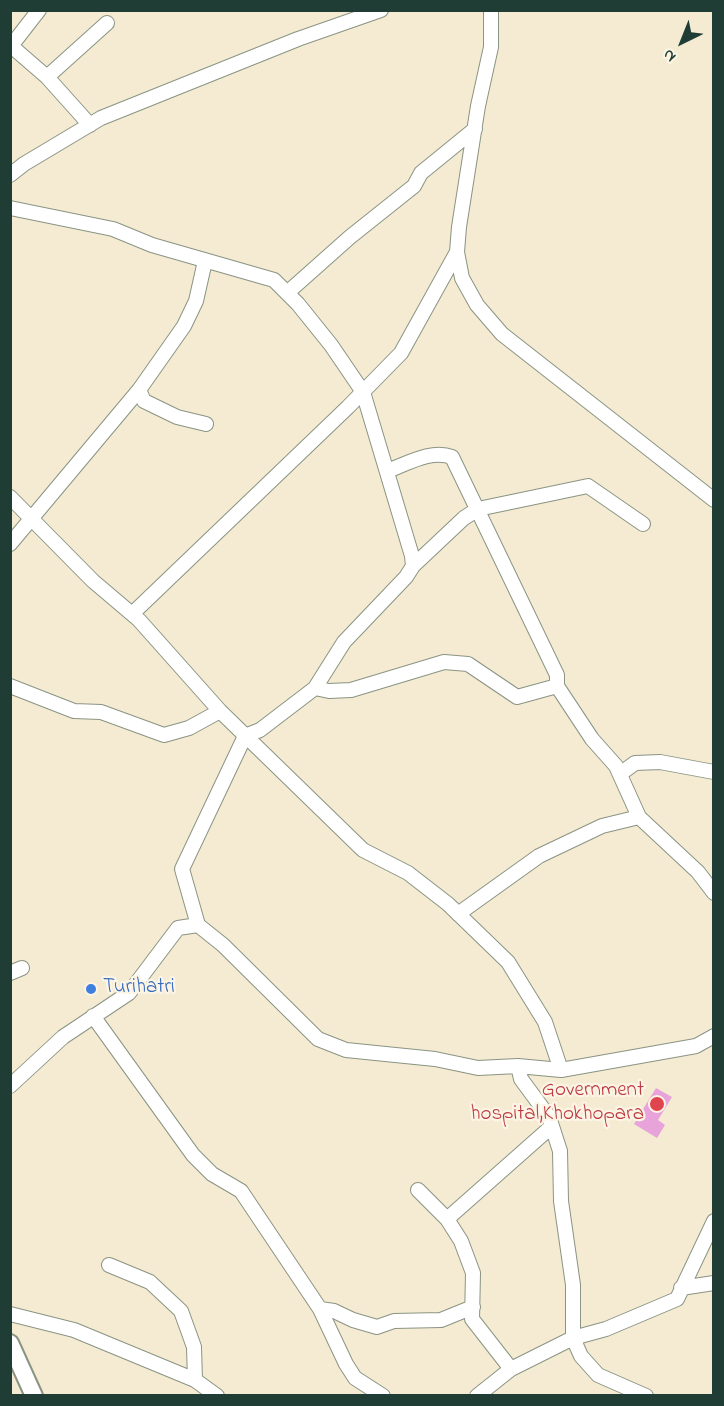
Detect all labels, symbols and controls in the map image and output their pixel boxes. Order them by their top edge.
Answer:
north arrow [652,12,712,72]
text: N [658,43,682,68]
place label: Turihatri [103,976,175,1002]
marker: Turihatri [84,982,98,996]
place label: Government hospital,Khokhopara [471,1079,644,1129]
marker: Government hospital,Khokhopara [648,1095,666,1113]

